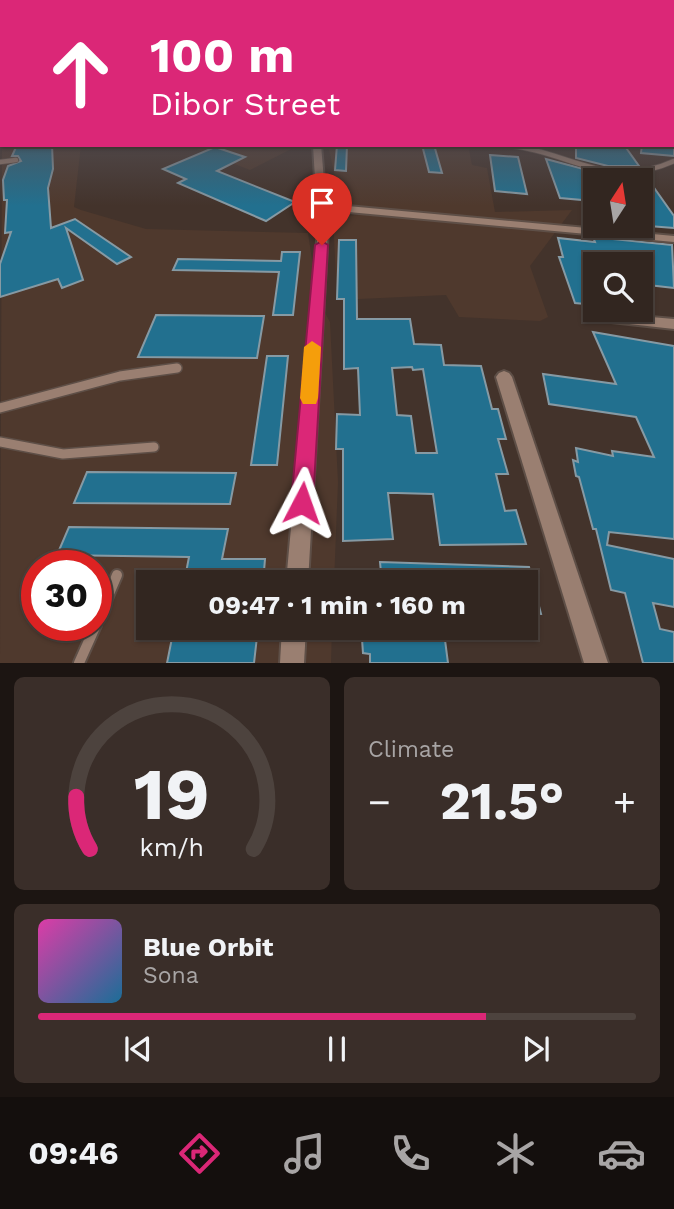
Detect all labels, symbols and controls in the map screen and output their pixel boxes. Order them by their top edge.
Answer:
text: 100 m [150,26,294,84]
icon: ahead [35,28,126,119]
text: Dibor Street [150,85,340,123]
north arrow [583,168,653,238]
map controls [583,168,653,322]
pin [292,173,352,245]
icon: arrive [303,184,341,222]
button: search [583,252,653,322]
position arrow [265,466,339,540]
speed limit sign: 30 [21,550,112,641]
text: 09:47 · 1 min · 160 m [208,590,466,620]
text: Climate [368,736,454,763]
text: 19 [134,752,210,838]
text: 21.5° [440,771,564,832]
text: − [368,780,391,824]
text: + [613,780,636,824]
text: km/h [140,833,204,862]
text: Blue Orbit [143,932,273,962]
text: Sona [143,962,199,989]
icon: previous [119,1030,157,1068]
icon: pause [318,1030,356,1068]
icon: next [517,1030,555,1068]
icon: directions [175,1129,224,1178]
icon: music [280,1129,329,1178]
icon: phone [386,1129,435,1178]
icon: climate [491,1129,540,1178]
icon: car [597,1129,646,1178]
text: 09:46 [28,1134,119,1172]

